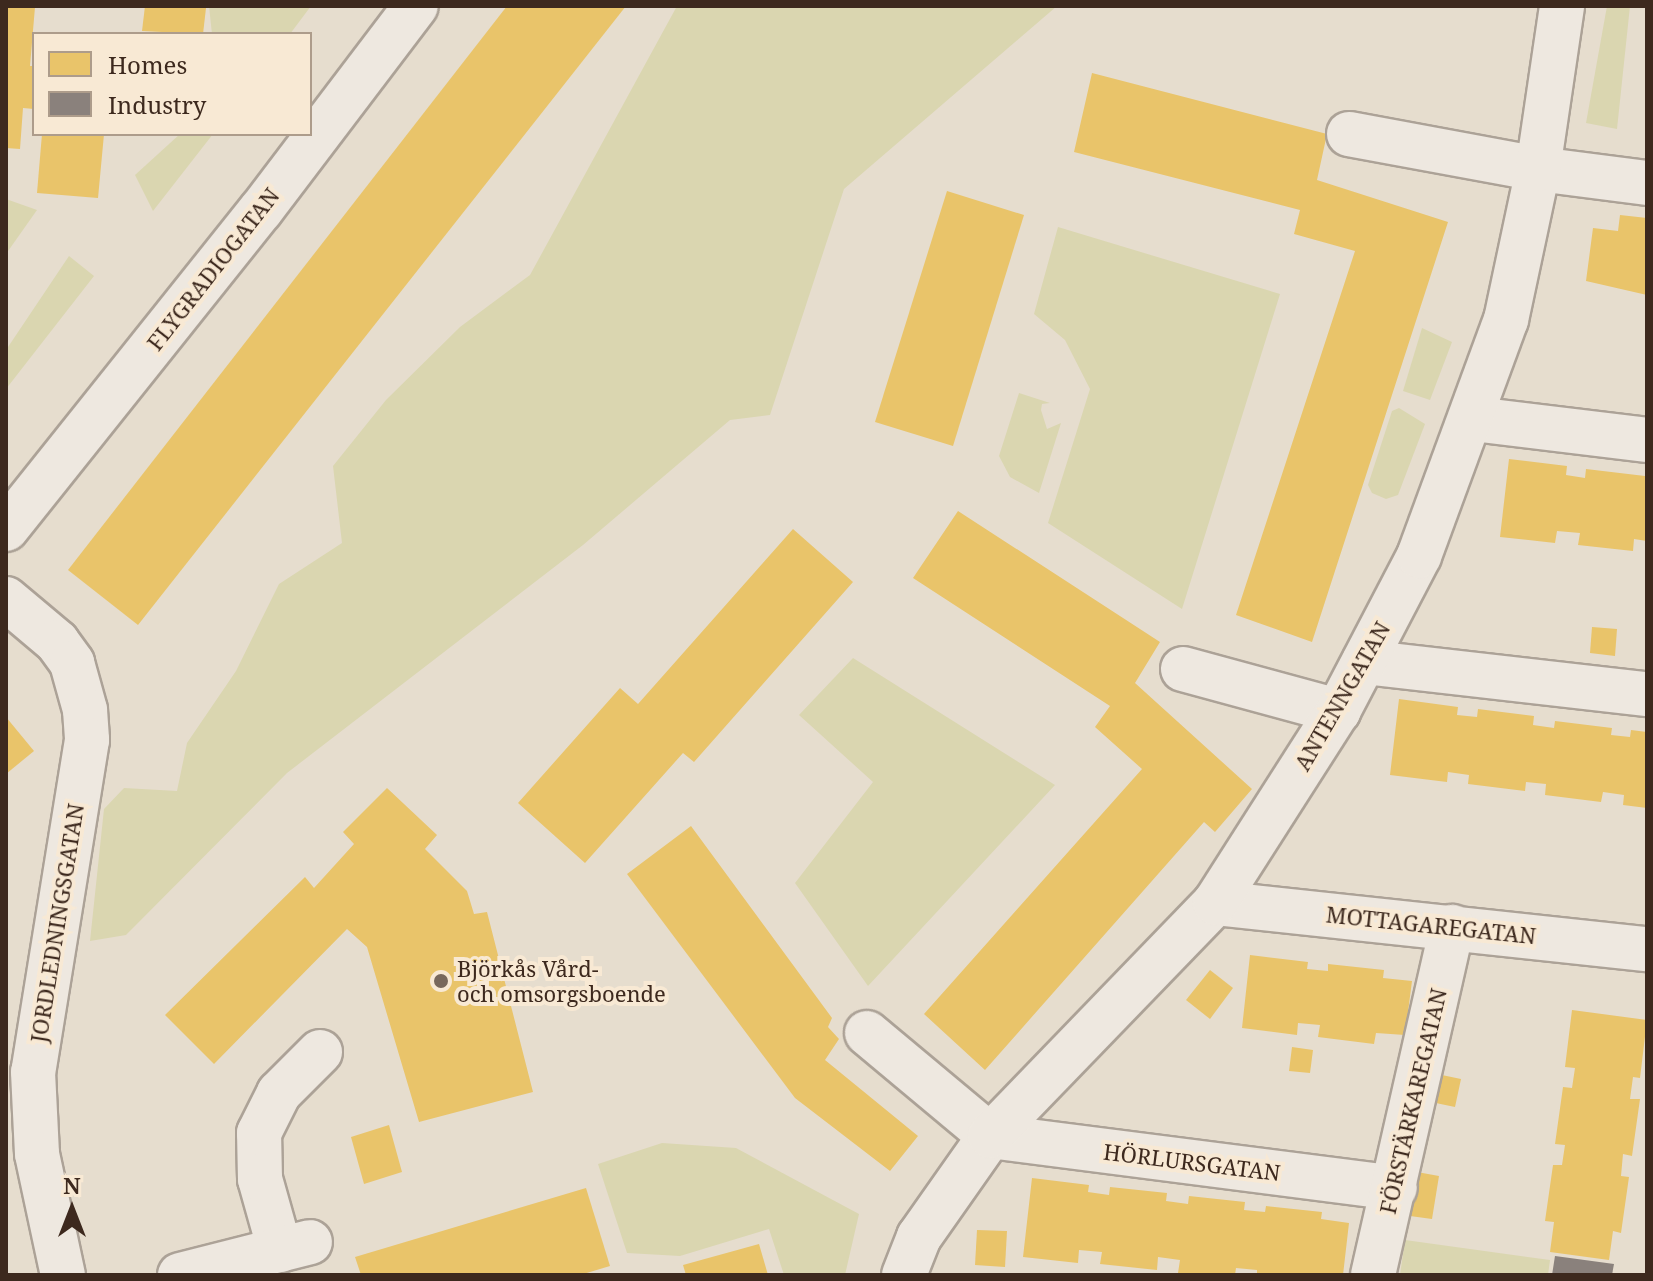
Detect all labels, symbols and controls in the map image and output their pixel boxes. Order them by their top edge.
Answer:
legend [32,32,312,136]
text: Homes [108,48,187,81]
text: Industry [108,88,206,121]
street label: FLYGRADIOGATAN [141,183,285,355]
street label: ANTENNGATAN [1289,617,1395,775]
street label: JORDLEDNINGSGATAN [25,802,89,1044]
street label: MOTTAGAREGATAN [1325,901,1537,949]
place label: Björkås Vård- och omsorgsboende [457,955,666,1006]
marker: Björkås Vård- och omsorgsboende [432,972,450,990]
street label: FÖRSTÄRKAREGATAN [1374,986,1452,1216]
street label: HÖRLURSGATAN [1102,1138,1282,1186]
north arrow [32,1169,112,1249]
text: N [63,1170,81,1200]

